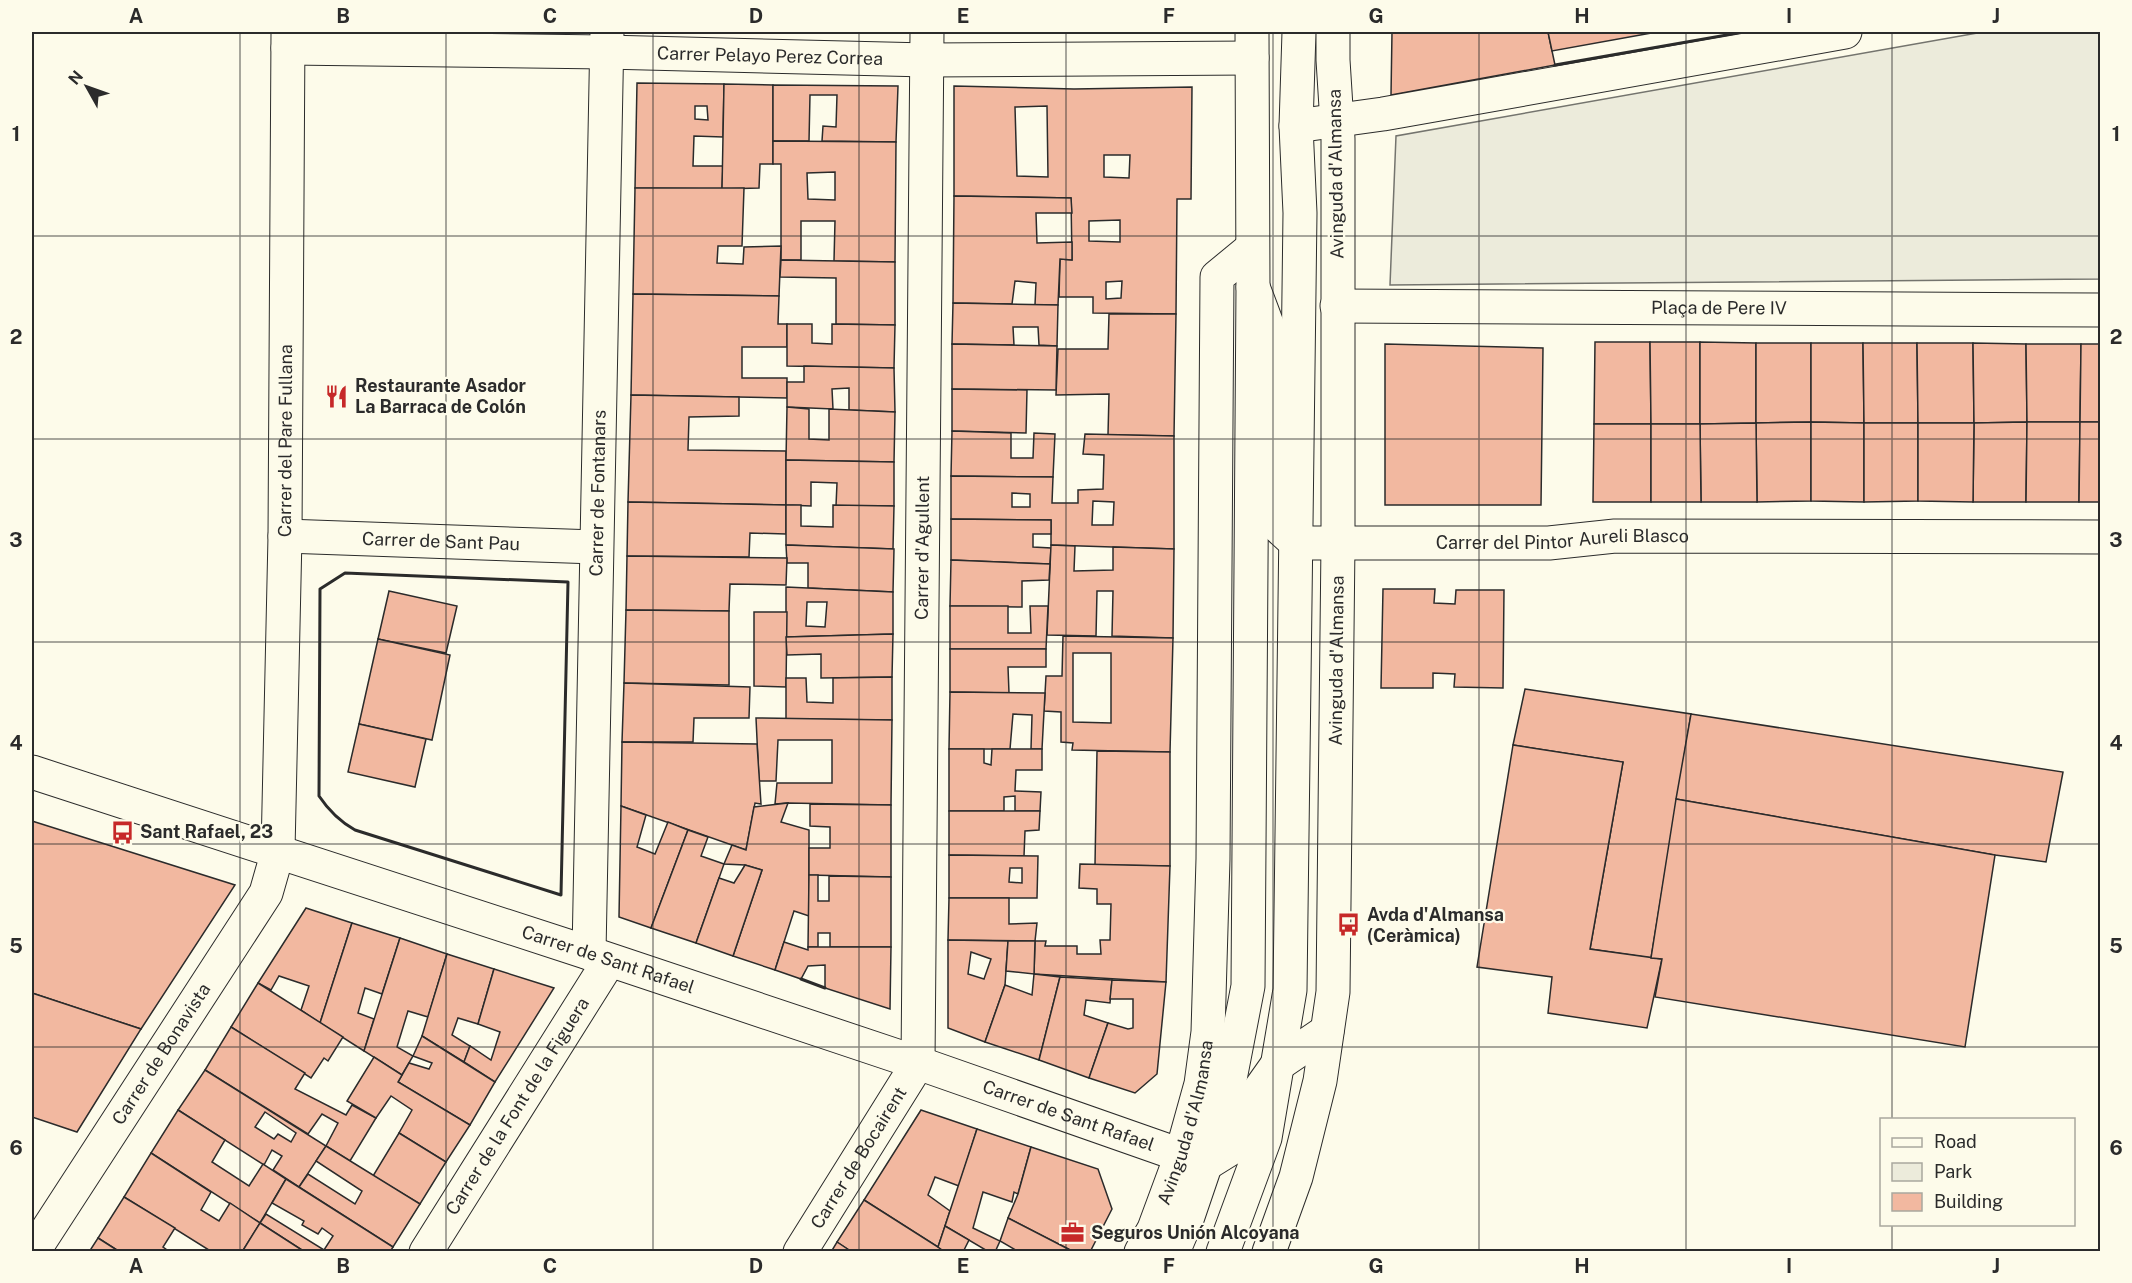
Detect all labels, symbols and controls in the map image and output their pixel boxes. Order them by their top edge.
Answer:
text: A [129,4,143,28]
text: B [336,4,350,28]
text: C [543,4,557,28]
text: D [749,4,763,28]
text: E [957,4,969,28]
text: F [1163,4,1175,28]
text: G [1368,4,1384,28]
text: H [1574,4,1590,28]
text: I [1786,4,1792,28]
text: J [1992,4,2000,28]
street label: Carrer Pelayo Perez Correa [657,42,883,69]
north arrow [57,57,117,117]
text: N [65,67,87,89]
street label: Avinguda d'Almansa [1324,89,1347,259]
text: 1 [12,122,20,146]
text: 1 [2112,122,2120,146]
street label: Plaça de Pere IV [1651,297,1787,318]
text: 2 [10,325,22,349]
text: 2 [2110,325,2122,349]
street label: Carrer del Pare Fullana [274,344,296,537]
place label: Restaurante Asador La Barraca de Colón [355,375,527,417]
restaurant icon: Restaurante Asador La Barraca de Colón [324,383,350,409]
street label: Carrer de Fontanars [585,410,610,577]
street label: Carrer d'Agullent [911,476,933,620]
street label: Carrer del Pintor Aureli Blasco [1436,525,1689,553]
text: 3 [9,528,23,552]
street label: Carrer de Sant Pau [362,528,520,554]
text: 3 [2109,528,2123,552]
street label: Avinguda d'Almansa [1325,575,1348,746]
text: 4 [9,731,23,755]
text: 4 [2109,731,2123,755]
bus stop icon: Sant Rafael, 23 [109,819,135,845]
place label: Sant Rafael, 23 [140,821,273,842]
place label: Avda d'Almansa (Ceràmica) [1367,904,1504,946]
bus stop icon: Avda d'Almansa (Ceràmica) [1336,912,1362,938]
street label: Carrer de Sant Rafael [519,921,697,998]
text: 5 [9,934,23,958]
text: 5 [2109,934,2123,958]
street label: Carrer de Bonavista [107,979,215,1128]
street label: Carrer de la Font de la Figuera [441,994,593,1219]
street label: Avinguda d'Almansa [1153,1039,1217,1208]
street label: Carrer de Sant Rafael [980,1075,1157,1155]
street label: Carrer de Bocairent [806,1083,911,1232]
legend [1880,1118,2075,1226]
text: Road [1934,1131,1977,1152]
text: 6 [9,1136,23,1160]
text: 6 [2109,1136,2123,1160]
text: Park [1934,1161,1972,1182]
text: Building [1934,1191,2003,1212]
office icon: Seguros Unión Alcoyana [1060,1220,1086,1246]
place label: Seguros Unión Alcoyana [1091,1222,1299,1243]
text: A [129,1254,143,1278]
text: B [336,1254,350,1278]
text: C [543,1254,557,1278]
text: D [749,1254,763,1278]
text: E [957,1254,969,1278]
text: F [1163,1254,1175,1278]
text: G [1368,1254,1384,1278]
text: H [1574,1254,1590,1278]
text: I [1786,1254,1792,1278]
text: J [1992,1254,2000,1278]

